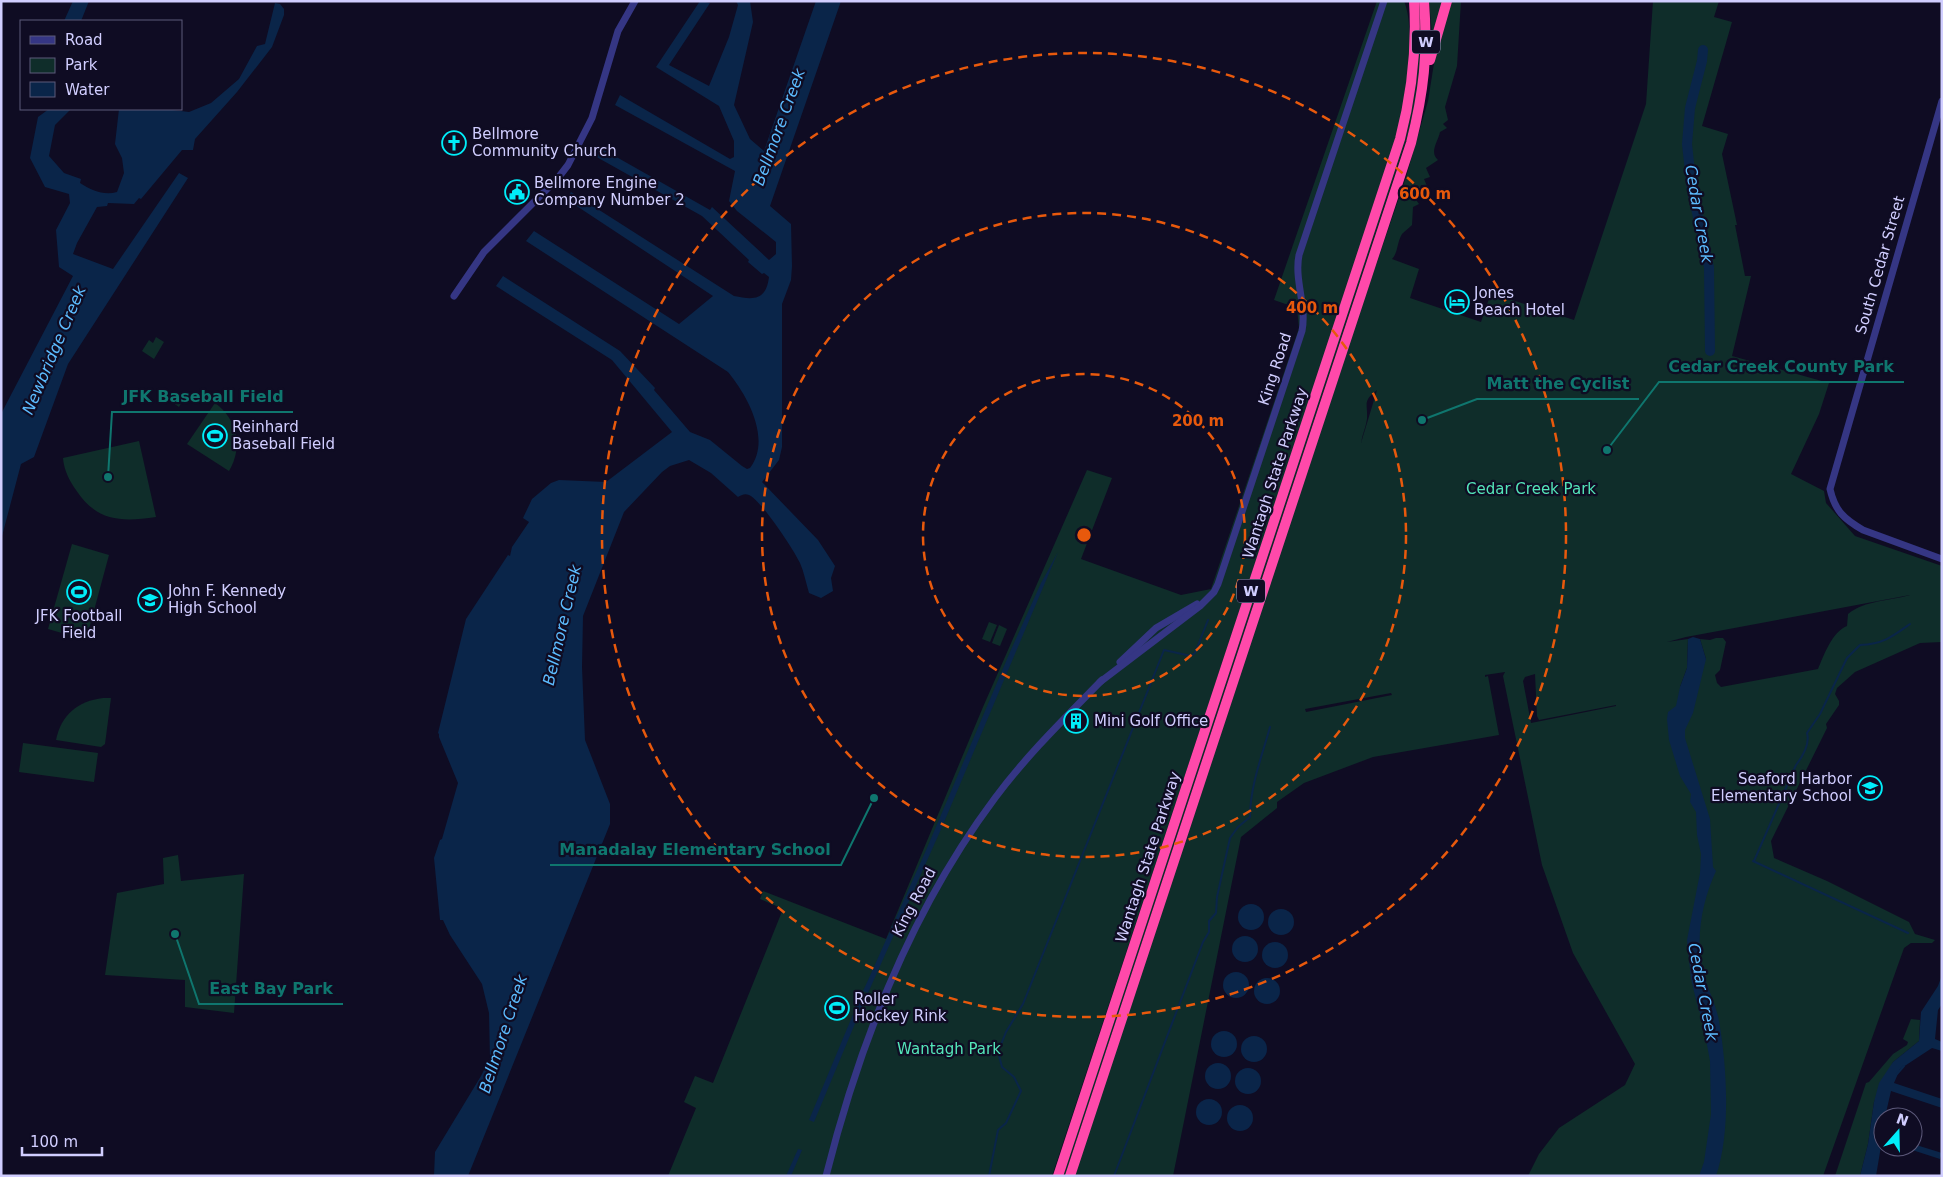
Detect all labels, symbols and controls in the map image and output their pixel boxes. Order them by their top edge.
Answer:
legend [20,20,182,110]
text: Road [65,31,103,49]
road number: W [1412,31,1440,54]
text: Park [65,56,98,74]
water label: Bellmore Creek [749,65,809,188]
text: Water [65,81,110,99]
place label: Bellmore Community Church [472,125,617,160]
church icon: Bellmore Community Church [441,130,467,156]
water label: Cedar Creek [1681,163,1717,265]
place label: Bellmore Engine Company Number 2 [534,174,685,209]
public building icon: Bellmore Engine Company Number 2 [504,179,530,205]
text: 600 m [1399,185,1451,203]
street label: South Cedar Street [1852,194,1908,336]
water label: Newbridge Creek [18,282,90,417]
place label: Jones Beach Hotel [1473,284,1565,319]
hotel icon: Jones Beach Hotel [1444,289,1470,315]
text: 400 m [1286,299,1338,317]
street label: King Road [1255,330,1295,408]
callout: Cedar Creek County Park [1659,351,1904,382]
text: Cedar Creek County Park [1668,357,1894,376]
callout: Matt the Cyclist [1477,368,1639,399]
text: Matt the Cyclist [1487,374,1630,393]
callout: JFK Baseball Field [112,381,293,412]
street label: Wantagh State Parkway [1239,385,1311,561]
text: JFK Baseball Field [121,387,284,406]
text: 200 m [1172,412,1224,430]
place label: Reinhard Baseball Field [232,418,335,453]
sports icon: Reinhard Baseball Field [202,423,228,449]
park label: Cedar Creek Park [1466,480,1596,498]
centre of rings [1075,526,1093,544]
water label: Bellmore Creek [539,562,585,687]
sports icon: JFK Football Field [66,579,92,605]
road number: W [1237,580,1265,602]
place label: John F. Kennedy High School [167,582,286,617]
school or university icon: John F. Kennedy High School [137,587,163,613]
place label: JFK Football Field [34,607,123,642]
building icon: Mini Golf Office [1063,708,1089,734]
place label: Mini Golf Office [1094,712,1208,730]
street label: Wantagh State Parkway [1112,769,1184,945]
place label: Seaford Harbor Elementary School [1711,770,1853,805]
school or university icon: Seaford Harbor Elementary School [1857,775,1883,801]
callout: Manadalay Elementary School [550,834,841,865]
text: Manadalay Elementary School [559,840,831,859]
street label: King Road [888,864,940,940]
water label: Cedar Creek [1684,941,1722,1043]
water label: Bellmore Creek [475,972,531,1096]
callout: East Bay Park [199,973,343,1004]
text: East Bay Park [209,979,333,998]
place label: Roller Hockey Rink [854,990,947,1025]
sports icon: Roller Hockey Rink [824,995,850,1021]
park label: Wantagh Park [897,1040,1001,1058]
north arrow [1873,1107,1923,1157]
text: N [1894,1110,1911,1129]
scale bar [22,1124,102,1156]
text: 100 m [30,1133,78,1151]

